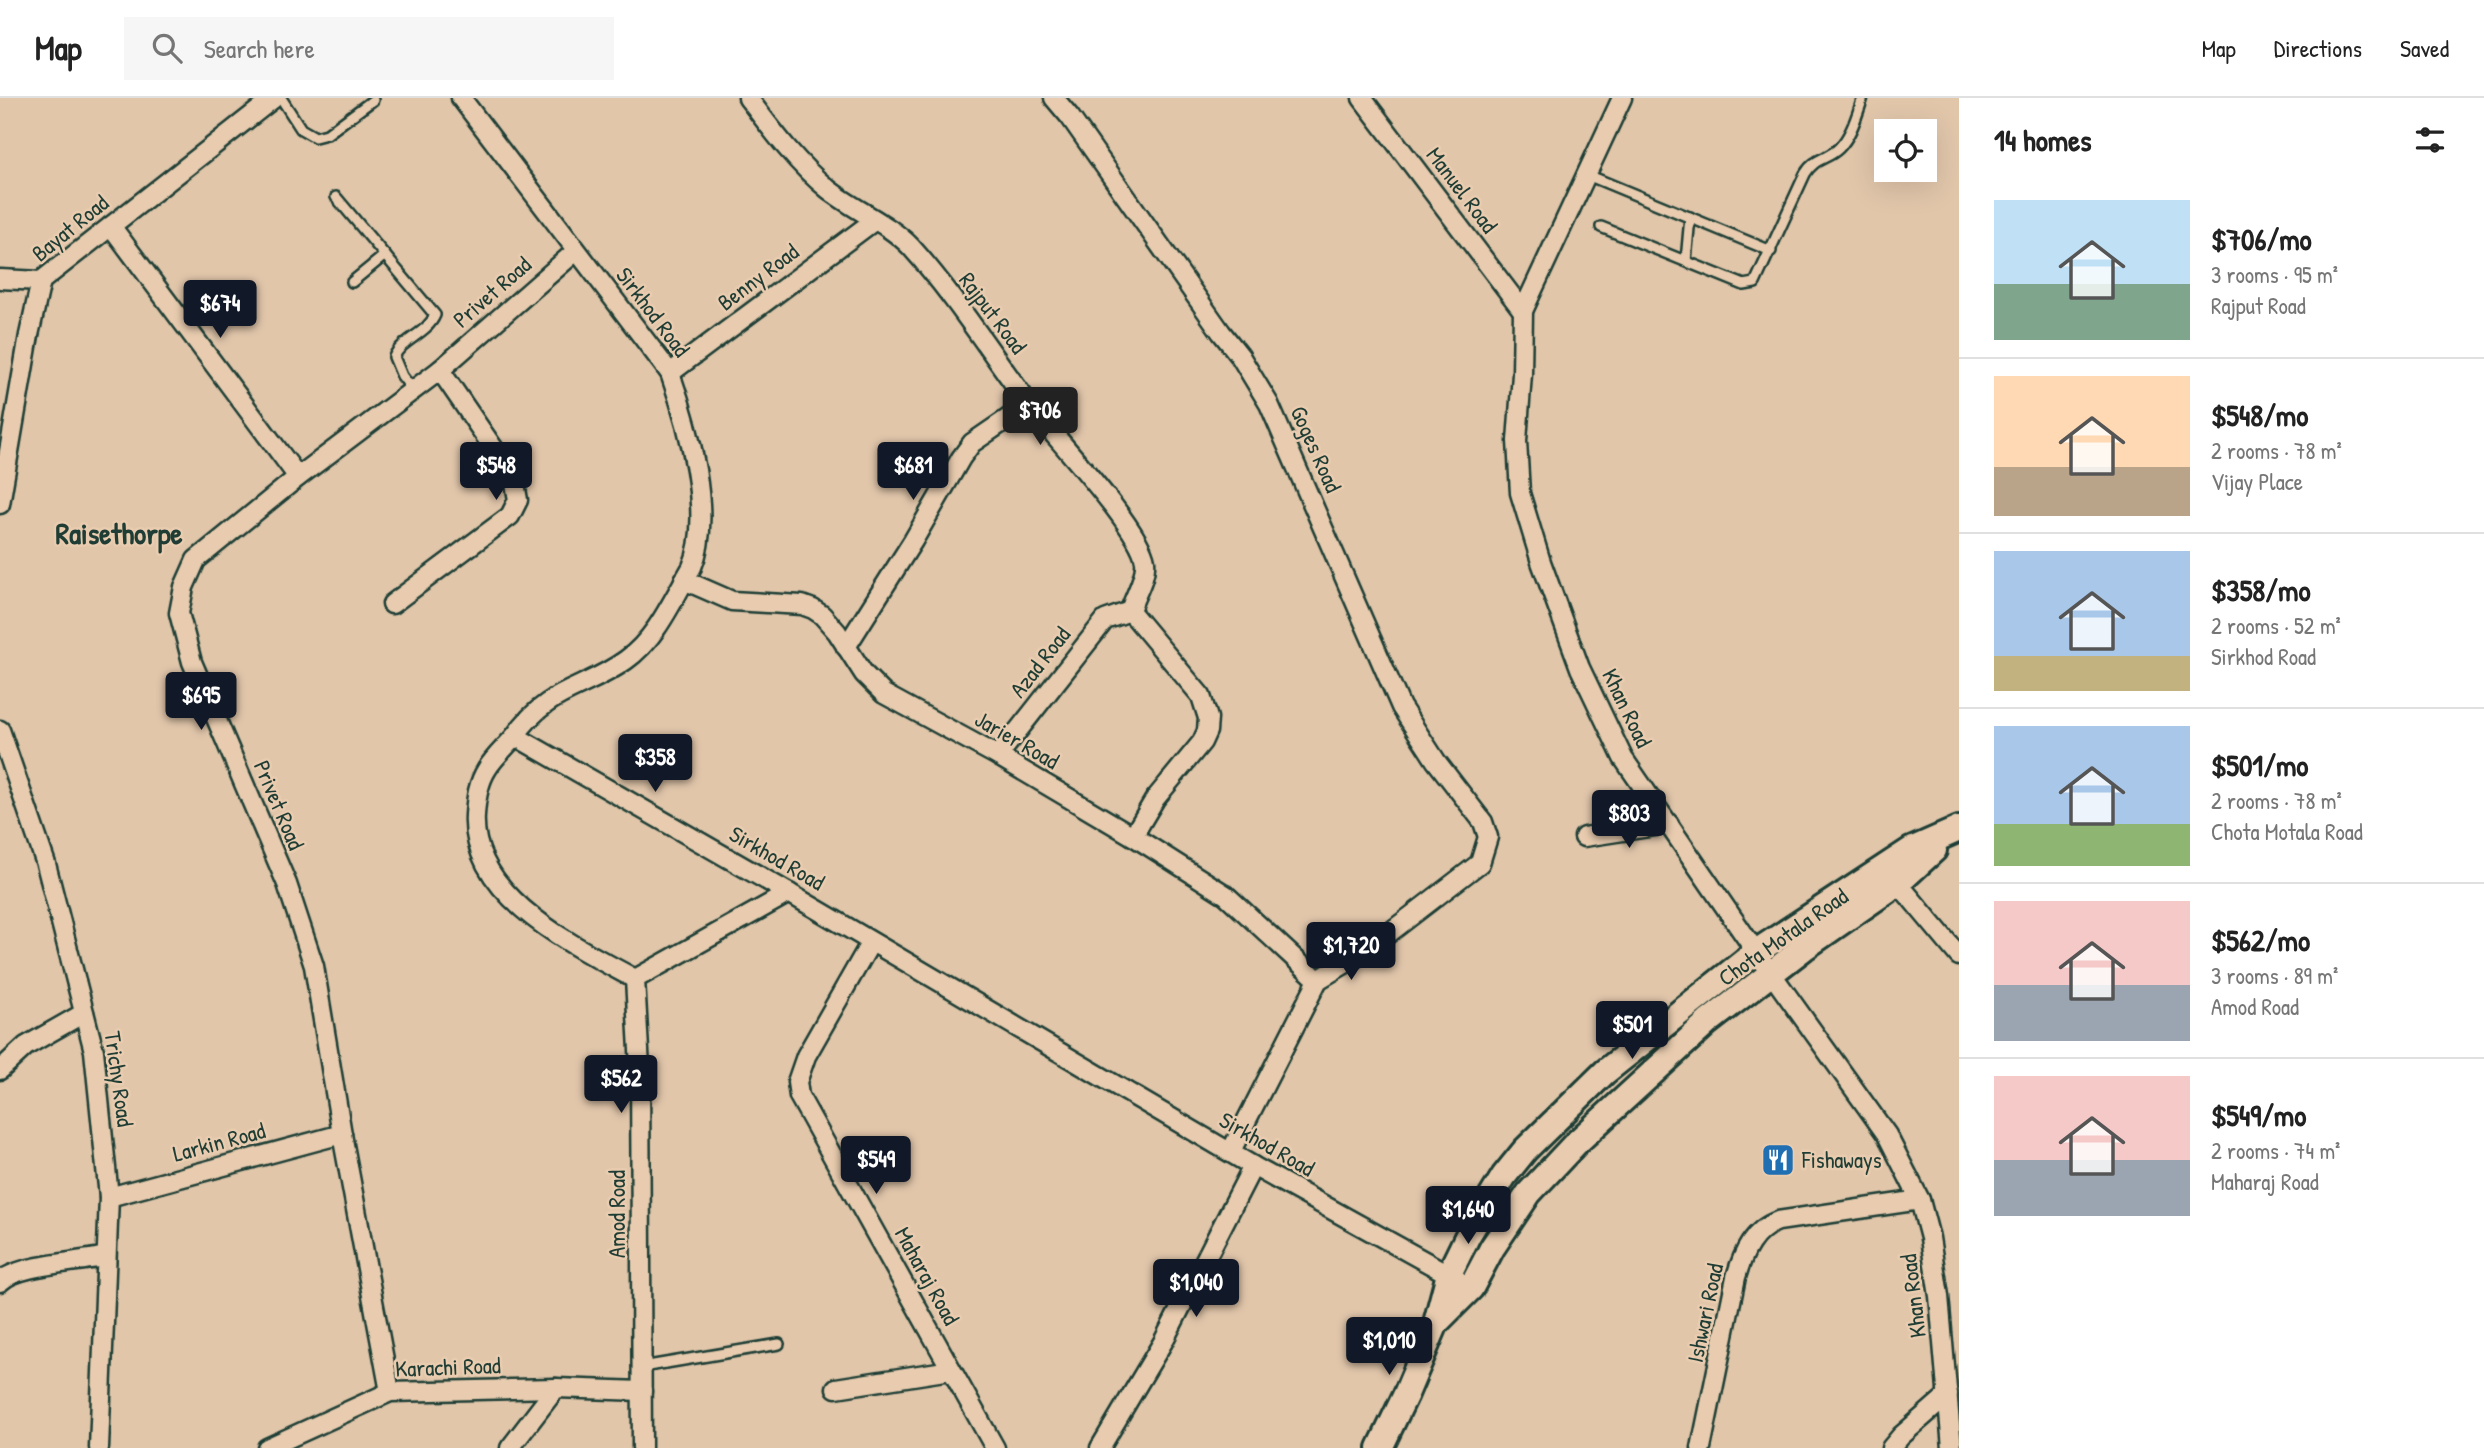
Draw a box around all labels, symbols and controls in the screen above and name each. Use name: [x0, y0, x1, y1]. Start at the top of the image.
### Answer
search box: [124, 17, 614, 80]
text: Map: [35, 26, 82, 70]
icon: search: [148, 29, 186, 67]
text: Search here: [204, 31, 315, 66]
text: Map: [2202, 32, 2236, 64]
text: Directions: [2274, 32, 2362, 64]
text: Saved: [2400, 32, 2449, 64]
map controls: [1874, 119, 1937, 182]
button: locate: [1874, 119, 1937, 182]
text: 14 homes: [1994, 120, 2092, 160]
icon: filters: [2411, 121, 2449, 159]
street label: Manuel Road: [1420, 140, 1505, 239]
street label: Bayat Road: [25, 187, 115, 268]
text: $706/mo: [2211, 219, 2312, 259]
icon: home: [2050, 228, 2134, 312]
street label: Benny Road: [711, 236, 805, 317]
street label: Privet Road: [446, 249, 537, 334]
text: 3 rooms · 95 m²: [2211, 259, 2338, 290]
street label: Sirkhod Road: [609, 260, 697, 363]
street label: Rajput Road: [952, 266, 1034, 360]
pin: $674: [179, 280, 261, 340]
text: $674: [200, 287, 240, 318]
text: Rajput Road: [2211, 290, 2306, 321]
pin: $706: [999, 388, 1081, 447]
text: $706: [1019, 394, 1061, 425]
text: $548/mo: [2211, 395, 2308, 435]
street label: Goges Road: [1284, 401, 1349, 497]
icon: home: [2050, 404, 2134, 488]
text: 2 rooms · 78 m²: [2211, 435, 2342, 466]
pin: $548: [455, 442, 537, 502]
pin: $681: [872, 442, 954, 502]
text: $548: [476, 449, 516, 480]
text: $681: [893, 449, 933, 480]
text: Vijay Place: [2211, 466, 2303, 497]
district label: Raisethorpe: [56, 513, 183, 554]
text: $358/mo: [2211, 570, 2311, 610]
icon: home: [2050, 579, 2134, 663]
text: 2 rooms · 52 m²: [2211, 610, 2341, 641]
street label: Azad Road: [1002, 620, 1077, 704]
text: Sirkhod Road: [2211, 641, 2316, 672]
street label: Khan Road: [1595, 663, 1660, 752]
pin: $695: [160, 672, 242, 732]
text: $695: [181, 679, 221, 710]
street label: Jarier Road: [969, 703, 1065, 776]
pin: $358: [614, 734, 696, 794]
text: $358: [634, 741, 676, 772]
text: $501/mo: [2211, 745, 2308, 785]
icon: home: [2050, 754, 2134, 838]
street label: Privet Road: [247, 755, 312, 854]
text: 2 rooms · 78 m²: [2211, 785, 2342, 816]
pin: $803: [1588, 790, 1670, 850]
text: $803: [1608, 797, 1650, 828]
text: Chota Motala Road: [2211, 816, 2363, 847]
street label: Sirkhod Road: [724, 818, 830, 897]
street label: Chota Motala Road: [1712, 880, 1854, 993]
text: $562/mo: [2211, 920, 2310, 960]
pin: $1,720: [1294, 922, 1408, 982]
text: $1,720: [1322, 929, 1380, 960]
icon: home: [2050, 929, 2134, 1013]
text: 3 rooms · 89 m²: [2211, 960, 2338, 991]
text: Amod Road: [2211, 991, 2299, 1022]
pin: $501: [1591, 1002, 1673, 1061]
text: $501: [1612, 1008, 1652, 1039]
street label: Trichy Road: [97, 1029, 142, 1129]
pin: $562: [580, 1056, 662, 1115]
text: $562: [600, 1062, 642, 1093]
text: $549/mo: [2211, 1095, 2306, 1135]
street label: Sirkhod Road: [1214, 1104, 1320, 1183]
icon: home: [2050, 1104, 2134, 1188]
street label: Larkin Road: [169, 1114, 269, 1169]
text: 2 rooms · 74 m²: [2211, 1135, 2340, 1166]
pin: $549: [835, 1136, 917, 1196]
restaurant icon: Fishaways: [1759, 1141, 1797, 1179]
text: $549: [857, 1143, 895, 1174]
place label: Fishaways: [1801, 1144, 1882, 1175]
text: Maharaj Road: [2211, 1166, 2319, 1197]
street label: Amod Road: [601, 1170, 632, 1258]
pin: $1,640: [1411, 1186, 1525, 1246]
text: $1,640: [1442, 1193, 1494, 1224]
street label: Maharaj Road: [888, 1221, 967, 1330]
street label: Khan Road: [1892, 1252, 1933, 1340]
pin: $1,040: [1139, 1260, 1253, 1319]
street label: Ishwari Road: [1679, 1260, 1730, 1365]
text: $1,040: [1169, 1266, 1223, 1297]
pin: $1,010: [1332, 1318, 1446, 1377]
text: $1,010: [1362, 1324, 1416, 1355]
street label: Karachi Road: [395, 1349, 501, 1384]

